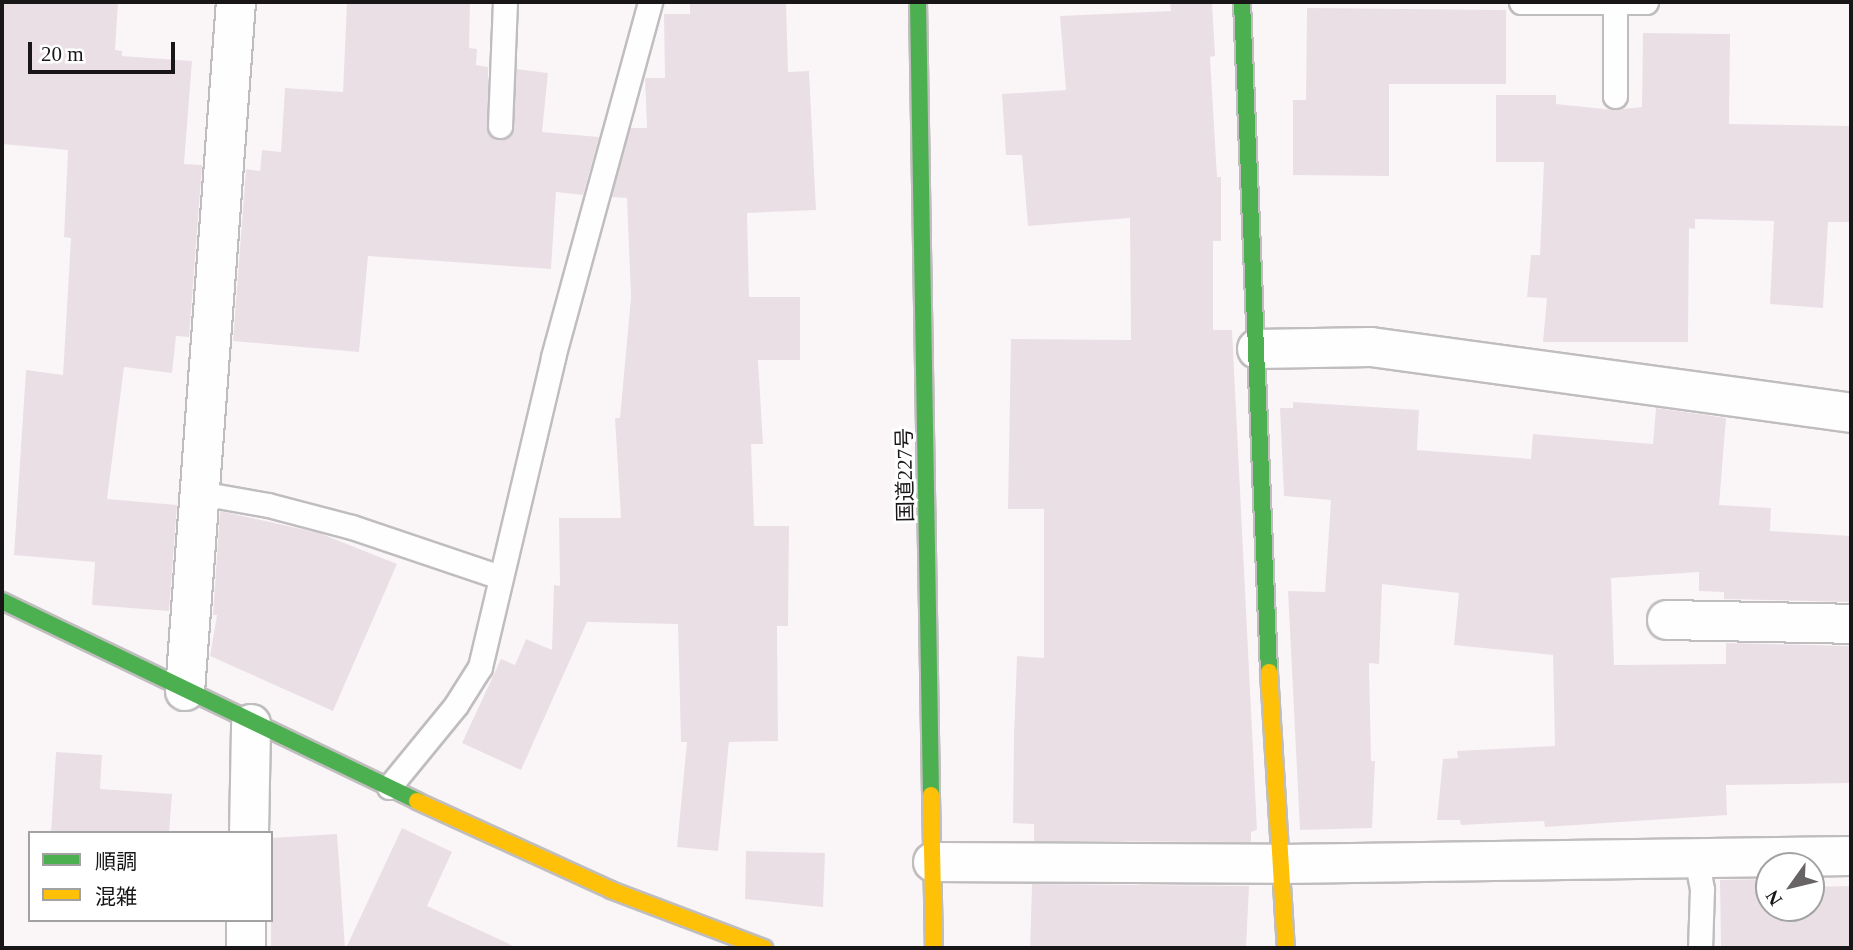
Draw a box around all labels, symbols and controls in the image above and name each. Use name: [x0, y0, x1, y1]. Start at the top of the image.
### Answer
scale bar: [32, 28, 178, 72]
text: 20 m: [41, 42, 84, 66]
street label: 国道227号: [892, 428, 918, 522]
legend: [28, 831, 273, 922]
text: 順調: [95, 850, 137, 874]
north arrow: [1755, 852, 1825, 922]
text: 混雑: [95, 885, 137, 909]
text: N: [1761, 886, 1786, 909]

